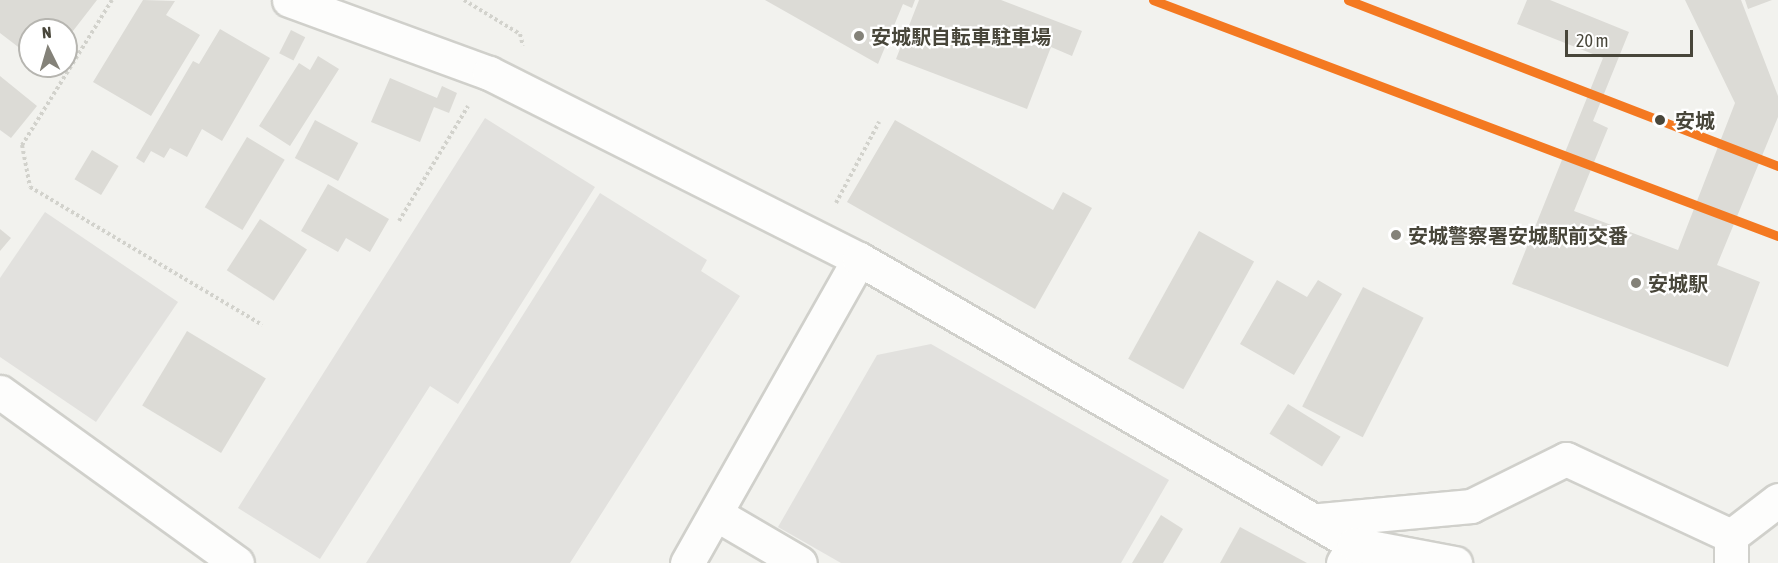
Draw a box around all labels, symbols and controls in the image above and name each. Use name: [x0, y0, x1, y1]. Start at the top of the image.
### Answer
north arrow: [18, 18, 78, 78]
scale bar: [1568, 18, 1696, 56]
text: N: [41, 23, 52, 41]
place label: 安城駅自転車駐車場: [871, 24, 1051, 48]
marker: 安城駅自転車駐車場: [852, 29, 866, 43]
text: 20 m: [1576, 30, 1608, 51]
place label: 安城: [1675, 108, 1715, 132]
marker: 安城: [1650, 110, 1670, 130]
place label: 安城警察署安城駅前交番: [1408, 223, 1628, 247]
marker: 安城警察署安城駅前交番: [1389, 228, 1403, 242]
place label: 安城駅: [1648, 271, 1708, 295]
marker: 安城駅: [1629, 276, 1643, 290]

